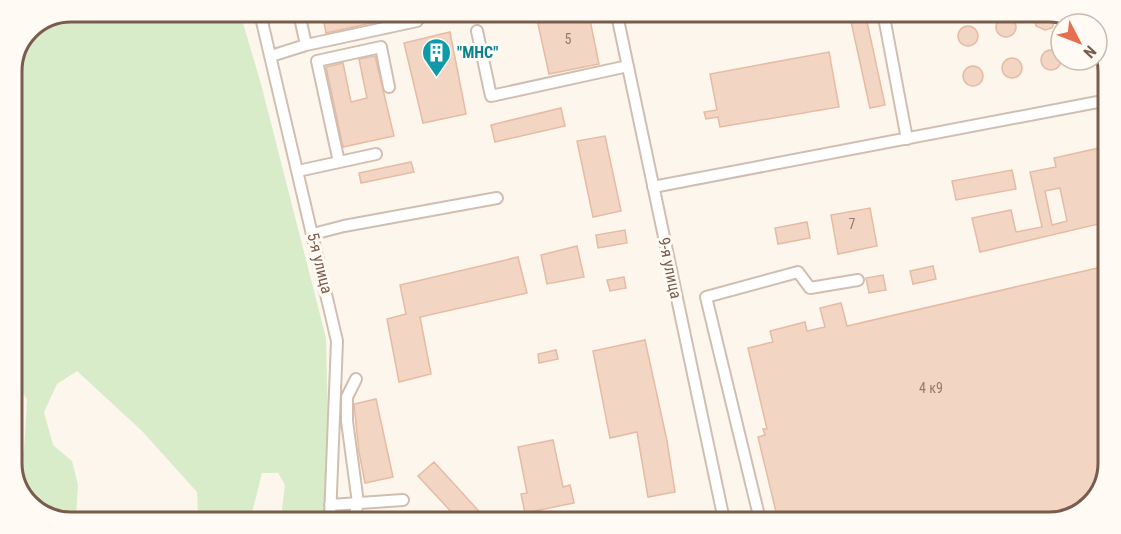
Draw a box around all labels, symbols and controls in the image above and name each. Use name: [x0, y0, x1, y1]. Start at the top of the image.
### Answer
north arrow: [1049, 12, 1109, 72]
house number: 5: [565, 31, 572, 47]
building icon: "МНС": [420, 36, 452, 78]
text: N: [1079, 42, 1100, 62]
place label: "МНС": [457, 43, 498, 62]
house number: 7: [849, 216, 856, 232]
street label: 5-я улица: [303, 231, 337, 295]
street label: 9-я улица: [654, 236, 686, 300]
house number: 4 к9: [919, 380, 943, 396]

